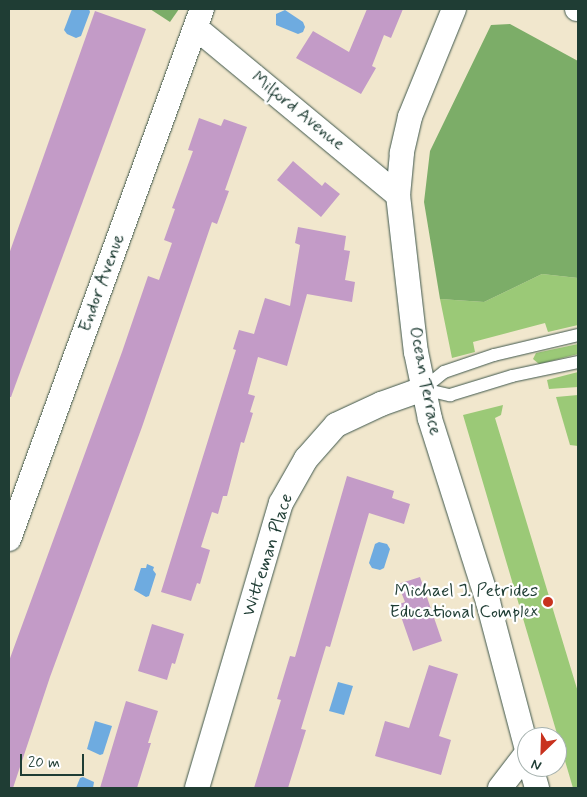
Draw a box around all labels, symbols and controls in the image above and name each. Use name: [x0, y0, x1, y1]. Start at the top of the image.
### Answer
street label: Milford Avenue: [246, 66, 350, 156]
street label: Endor Avenue: [74, 230, 130, 336]
street label: Ocean Terrace: [404, 325, 446, 437]
street label: Witteman Place: [238, 492, 298, 618]
place label: Michael J. Petrides Educational Complex: [385, 581, 538, 624]
marker: Michael J. Petrides Educational Complex: [542, 596, 554, 608]
north arrow: [517, 727, 567, 777]
scale bar: [22, 744, 86, 776]
text: 20 m: [28, 753, 60, 773]
text: N: [528, 755, 544, 775]

